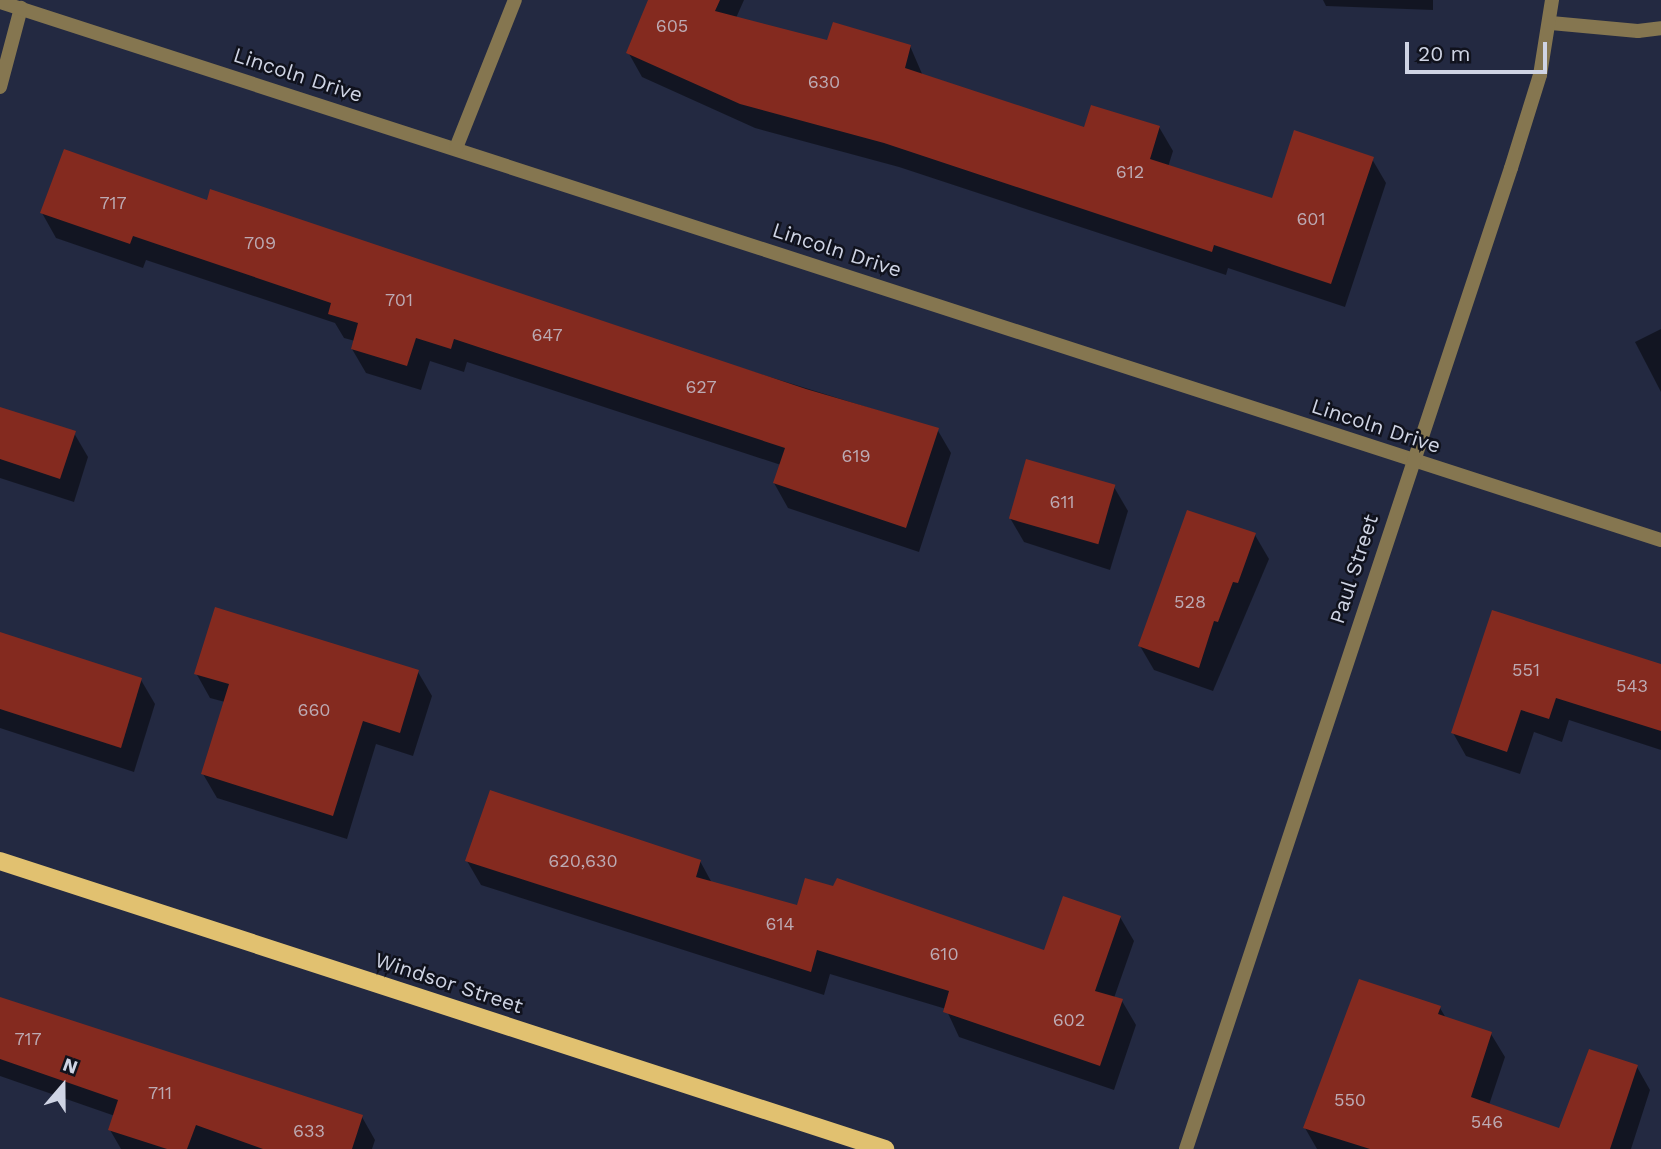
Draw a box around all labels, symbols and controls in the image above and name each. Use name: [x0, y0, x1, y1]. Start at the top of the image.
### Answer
house number: 605: [656, 15, 688, 37]
scale bar: [1409, 28, 1551, 72]
text: 20 m: [1418, 41, 1470, 66]
street label: Lincoln Drive: [230, 42, 366, 108]
house number: 630: [808, 71, 840, 93]
house number: 612: [1116, 161, 1144, 183]
house number: 717: [99, 192, 127, 214]
house number: 601: [1296, 208, 1326, 230]
street label: Lincoln Drive: [769, 217, 905, 283]
house number: 709: [244, 232, 276, 254]
house number: 701: [385, 289, 413, 311]
house number: 647: [531, 324, 563, 346]
house number: 627: [685, 376, 717, 398]
street label: Lincoln Drive: [1308, 393, 1444, 459]
house number: 619: [841, 445, 871, 467]
house number: 611: [1050, 491, 1074, 513]
street label: Paul Street: [1324, 511, 1384, 627]
house number: 528: [1174, 591, 1206, 613]
house number: 551: [1512, 659, 1540, 681]
house number: 543: [1616, 675, 1648, 697]
house number: 660: [297, 699, 331, 721]
house number: 620,630: [548, 850, 618, 872]
house number: 614: [766, 913, 794, 935]
house number: 610: [929, 943, 959, 965]
street label: Windsor Street: [372, 947, 526, 1019]
house number: 602: [1053, 1009, 1085, 1031]
house number: 717: [14, 1028, 42, 1050]
north arrow: [28, 1051, 98, 1121]
text: N: [60, 1053, 81, 1079]
house number: 711: [148, 1082, 172, 1104]
house number: 550: [1334, 1089, 1366, 1111]
house number: 546: [1471, 1111, 1503, 1133]
house number: 633: [293, 1120, 325, 1142]

